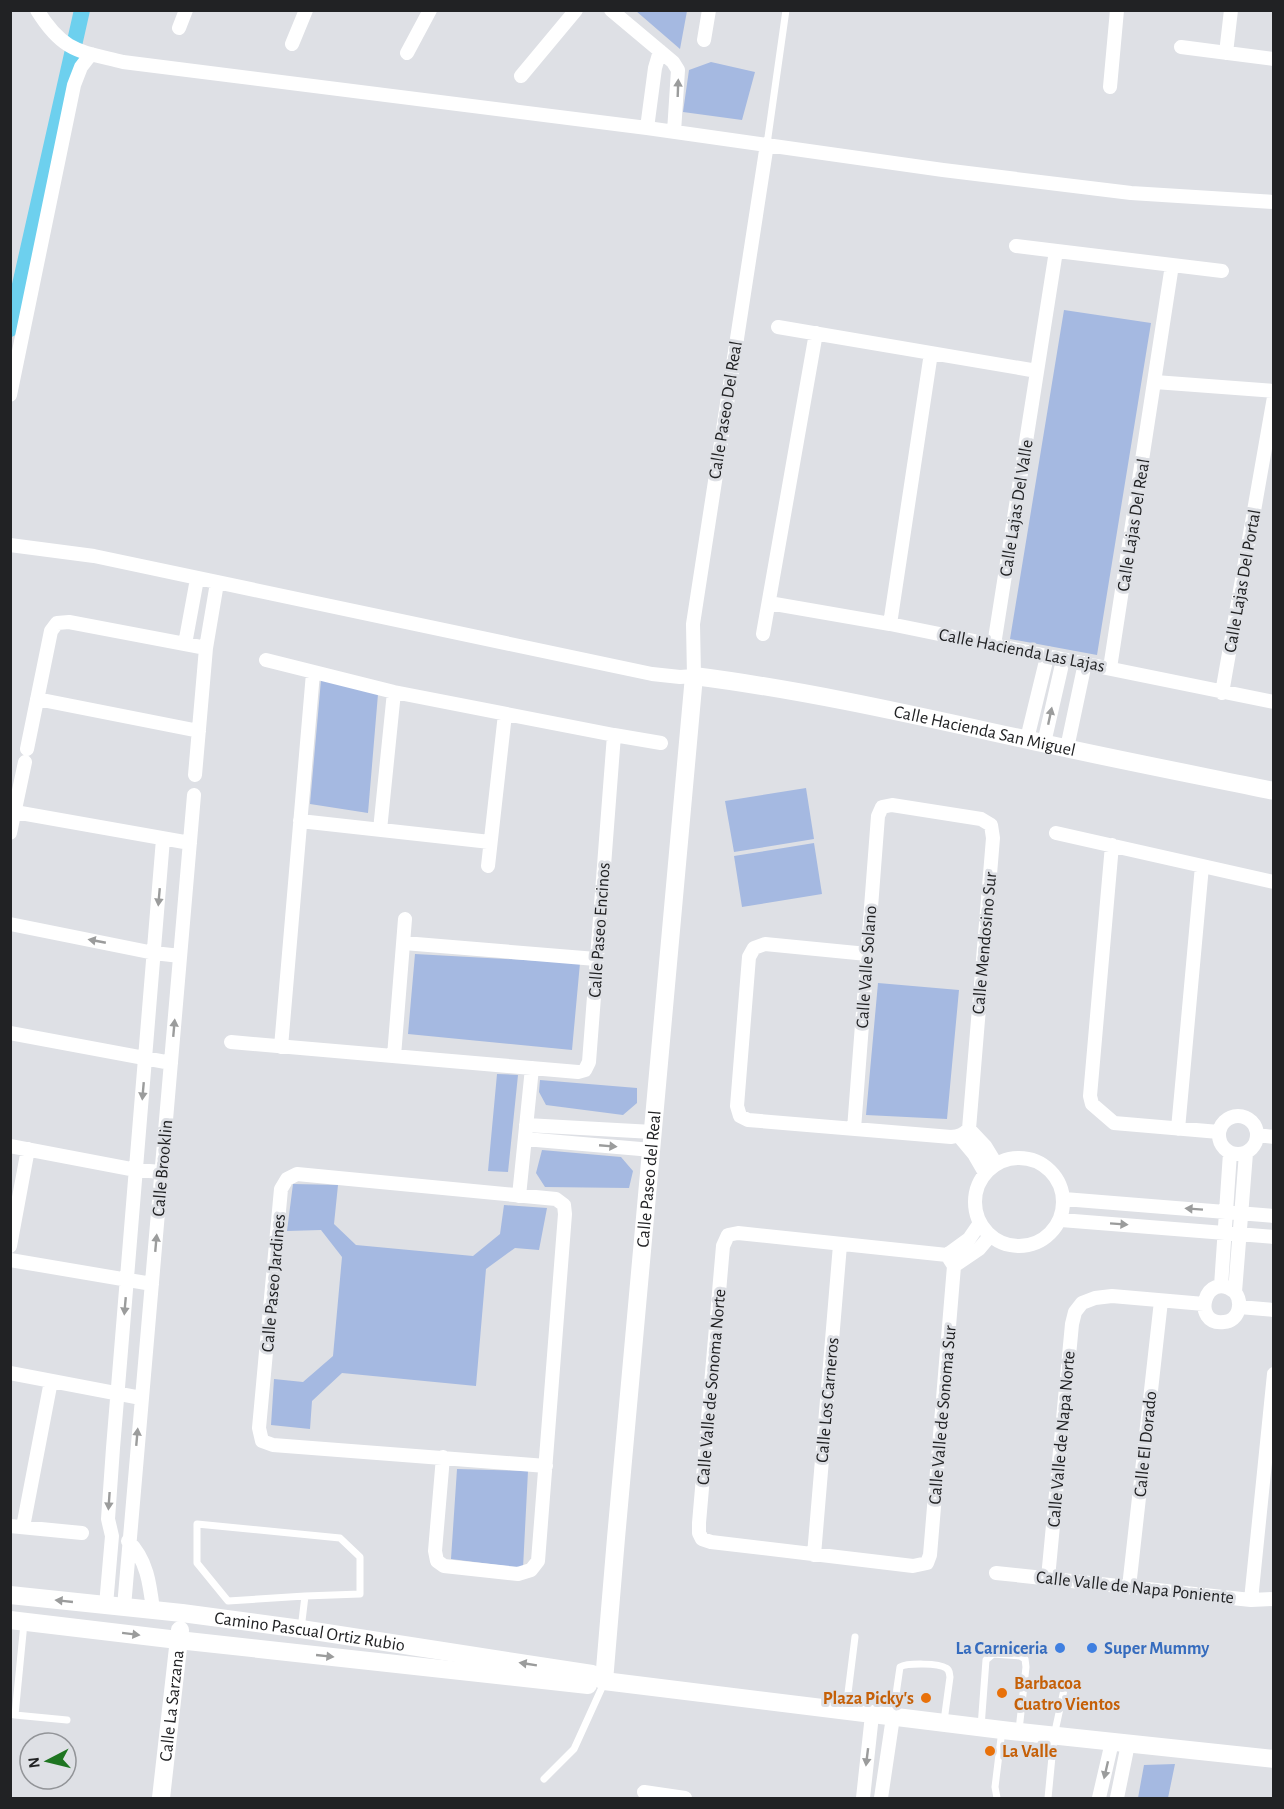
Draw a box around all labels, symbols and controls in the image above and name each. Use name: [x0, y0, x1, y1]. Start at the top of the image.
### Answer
one-way arrow: [673, 78, 682, 97]
street label: Calle Paseo Del Real: [706, 340, 746, 480]
street label: Calle Lajas Del Valle: [997, 438, 1037, 578]
street label: Calle Lajas Del Real: [1115, 458, 1153, 593]
street label: Calle Lajas Del Portal: [1222, 508, 1264, 654]
street label: Calle Hacienda Las Lajas: [937, 626, 1106, 676]
street label: Calle Hacienda San Miguel: [892, 703, 1077, 760]
one-way arrow: [1046, 707, 1056, 725]
street label: Calle Paseo Encinos: [586, 862, 614, 998]
street label: Calle Mendosino Sur: [970, 871, 1000, 1015]
one-way arrow: [154, 887, 163, 906]
street label: Calle Valle Solano: [854, 905, 880, 1029]
one-way arrow: [87, 936, 106, 945]
one-way arrow: [169, 1018, 179, 1037]
one-way arrow: [138, 1082, 148, 1101]
street label: Calle Paseo del Real: [634, 1110, 665, 1248]
street label: Calle Brooklin: [150, 1119, 176, 1217]
one-way arrow: [599, 1141, 618, 1151]
one-way arrow: [1185, 1204, 1204, 1214]
street label: Calle Paseo Jardines: [259, 1213, 289, 1353]
one-way arrow: [1110, 1220, 1129, 1229]
one-way arrow: [151, 1233, 161, 1252]
street label: Calle Valle de Sonoma Norte: [694, 1288, 730, 1486]
one-way arrow: [121, 1297, 130, 1316]
street label: Calle Valle de Sonoma Sur: [926, 1325, 960, 1505]
street label: Calle Los Carneros: [814, 1337, 842, 1463]
street label: Calle Valle de Napa Norte: [1045, 1350, 1079, 1528]
street label: Calle El Dorado: [1131, 1390, 1161, 1498]
one-way arrow: [132, 1427, 142, 1446]
one-way arrow: [104, 1491, 114, 1510]
street label: Calle Valle de Napa Poniente: [1035, 1569, 1235, 1607]
one-way arrow: [54, 1596, 73, 1606]
street label: Camino Pascual Ortiz Rubio: [213, 1609, 406, 1655]
one-way arrow: [122, 1630, 141, 1639]
place label: La Carniceria: [955, 1640, 1048, 1658]
place label: Super Mummy: [1104, 1640, 1210, 1658]
marker: La Carniceria: [1053, 1641, 1067, 1655]
marker: Super Mummy: [1085, 1641, 1099, 1655]
street label: Calle La Sarzana: [157, 1649, 188, 1762]
one-way arrow: [315, 1651, 334, 1661]
one-way arrow: [518, 1659, 537, 1668]
place label: Barbacoa Cuatro Vientos: [1014, 1675, 1120, 1714]
marker: Barbacoa Cuatro Vientos: [995, 1686, 1009, 1700]
place label: Plaza Picky's: [823, 1690, 914, 1708]
marker: Plaza Picky's: [919, 1691, 933, 1705]
north arrow: [18, 1731, 78, 1791]
place label: La Valle: [1002, 1743, 1057, 1761]
marker: La Valle: [983, 1744, 997, 1758]
one-way arrow: [863, 1747, 872, 1766]
text: N: [25, 1756, 43, 1769]
one-way arrow: [1100, 1761, 1110, 1780]

